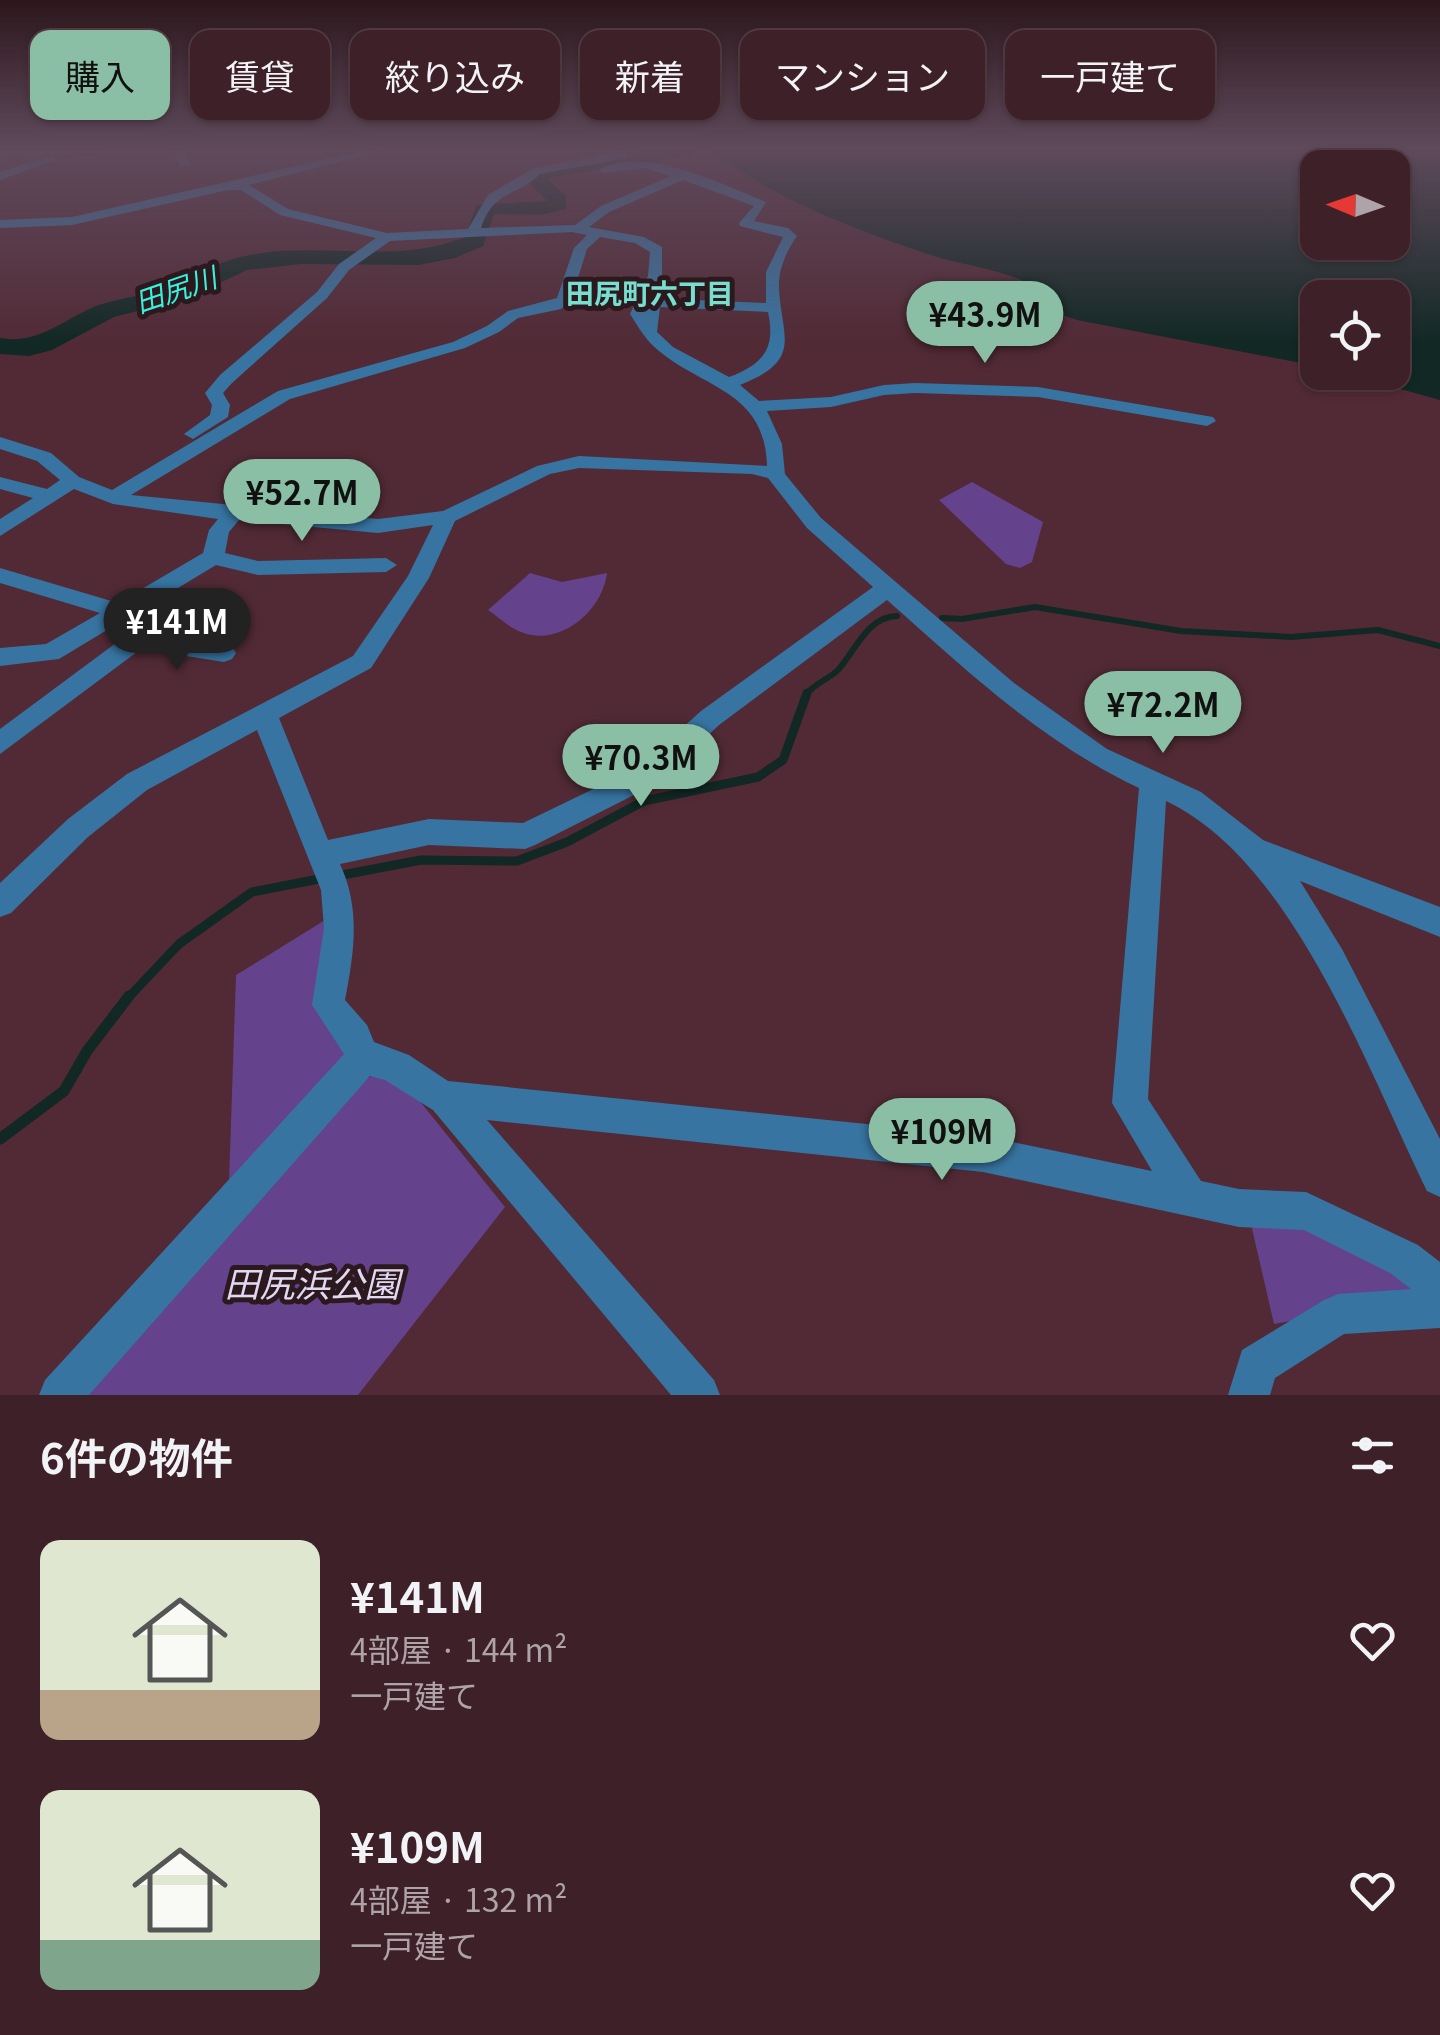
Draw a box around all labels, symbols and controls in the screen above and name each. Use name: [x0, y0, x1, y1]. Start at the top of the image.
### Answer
chip: 購入: [30, 30, 170, 120]
chip: 賃貸: [190, 30, 330, 120]
chip: 絞り込み: [350, 30, 560, 120]
chip: 新着: [580, 30, 720, 120]
chip: マンション: [740, 30, 985, 120]
chip: 一戸建て: [1005, 30, 1215, 120]
north arrow: [1300, 150, 1410, 260]
map controls: [1300, 150, 1410, 390]
water label: 田尻川: [129, 255, 224, 321]
district label: 田尻町六丁目: [566, 272, 734, 312]
button: locate: [1300, 280, 1410, 390]
pin: ¥43.9M: [904, 281, 1066, 366]
text: ¥43.9M: [928, 290, 1042, 336]
pin: ¥52.7M: [221, 459, 383, 544]
text: ¥52.7M: [245, 468, 359, 514]
pin: ¥141M: [107, 588, 247, 673]
text: ¥141M: [126, 597, 228, 643]
pin: ¥72.2M: [1082, 671, 1244, 756]
text: ¥72.2M: [1106, 680, 1220, 726]
pin: ¥70.3M: [560, 724, 722, 809]
text: ¥70.3M: [584, 733, 698, 779]
pin: ¥109M: [872, 1098, 1012, 1183]
text: ¥109M: [891, 1107, 993, 1153]
park label: 田尻浜公園: [224, 1256, 404, 1307]
text: 6件の物件: [40, 1425, 233, 1486]
icon: filters: [1345, 1428, 1400, 1483]
text: ¥141M: [350, 1564, 485, 1625]
icon: home: [120, 1580, 240, 1700]
icon: heart: [1345, 1613, 1400, 1668]
text: 4部屋 · 144 m²: [350, 1625, 567, 1671]
text: 一戸建て: [350, 1671, 478, 1717]
text: ¥109M: [350, 1814, 485, 1875]
icon: home: [120, 1830, 240, 1950]
icon: heart: [1345, 1863, 1400, 1918]
text: 4部屋 · 132 m²: [350, 1875, 567, 1921]
text: 一戸建て: [350, 1921, 478, 1967]

